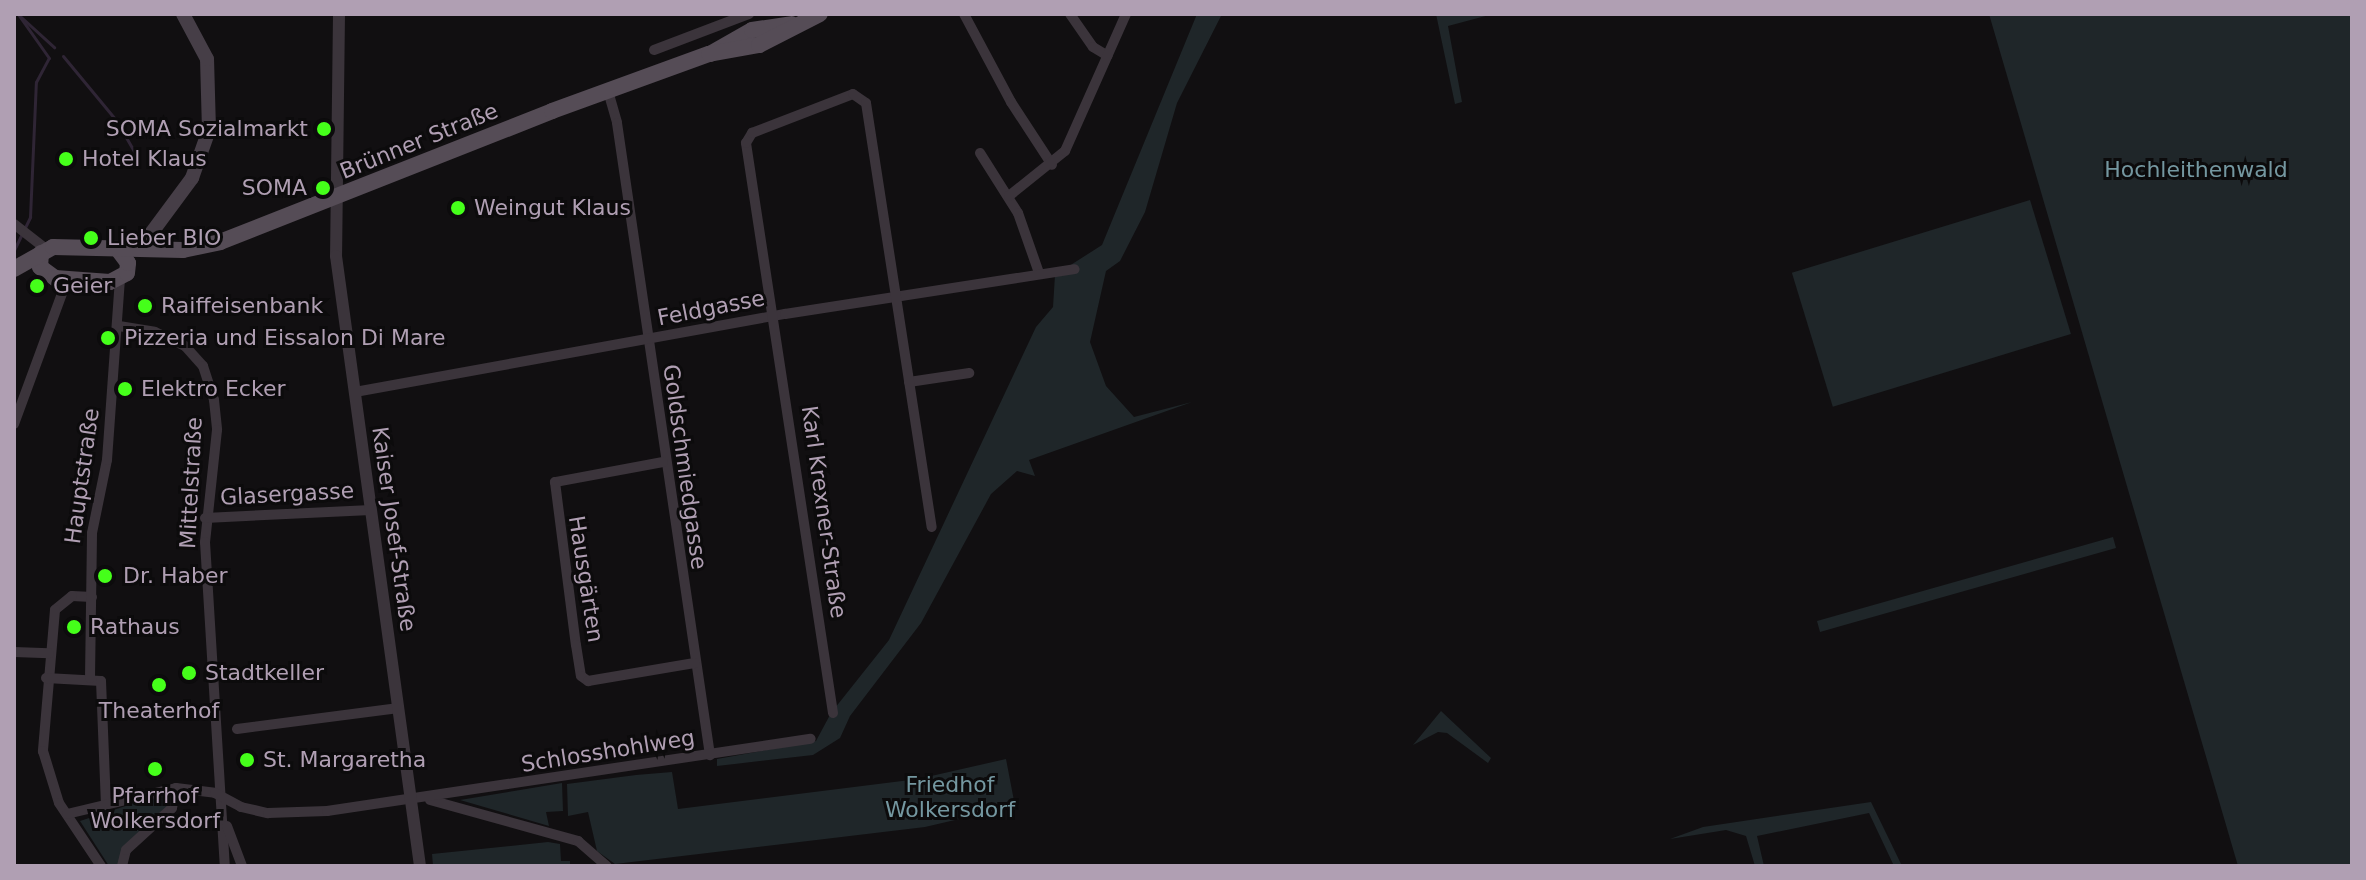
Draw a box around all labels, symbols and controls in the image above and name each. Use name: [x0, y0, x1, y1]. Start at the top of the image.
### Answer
street label: Brünner Straße: [336, 97, 502, 185]
place label: SOMA Sozialmarkt: [106, 116, 308, 142]
marker: SOMA Sozialmarkt: [315, 120, 333, 138]
place label: Hotel Klaus: [82, 146, 207, 172]
marker: Hotel Klaus: [57, 150, 75, 168]
park label: Hochleithenwald: [2104, 157, 2288, 183]
place label: SOMA: [242, 175, 307, 201]
marker: SOMA: [314, 179, 332, 197]
place label: Weingut Klaus: [474, 195, 631, 221]
marker: Weingut Klaus: [449, 199, 467, 217]
place label: Lieber BIO: [107, 225, 221, 251]
marker: Lieber BIO: [82, 229, 100, 247]
place label: Geier: [53, 273, 112, 299]
marker: Geier: [28, 277, 46, 295]
street label: Feldgasse: [655, 285, 767, 331]
place label: Raiffeisenbank: [161, 293, 323, 319]
marker: Raiffeisenbank: [136, 297, 154, 315]
place label: Pizzeria und Eissalon Di Mare: [124, 325, 446, 351]
marker: Pizzeria und Eissalon Di Mare: [99, 329, 117, 347]
street label: Goldschmiedgasse: [658, 363, 712, 571]
place label: Elektro Ecker: [141, 376, 285, 402]
marker: Elektro Ecker: [116, 380, 134, 398]
street label: Karl Krexner-Straße: [796, 404, 852, 620]
street label: Hauptstraße: [59, 407, 105, 545]
street label: Mittelstraße: [174, 416, 208, 550]
street label: Kaiser Josef-Straße: [367, 425, 421, 633]
street label: Glasergasse: [219, 477, 355, 511]
street label: Hausgärten: [563, 514, 609, 644]
place label: Dr. Haber: [123, 563, 228, 589]
marker: Dr. Haber: [94, 565, 116, 587]
place label: Rathaus: [90, 614, 180, 640]
marker: Rathaus: [65, 618, 83, 636]
place label: Stadtkeller: [205, 660, 324, 686]
marker: Stadtkeller: [180, 664, 198, 682]
marker: Theaterhof: [150, 676, 168, 694]
place label: Theaterhof: [99, 698, 219, 724]
street label: Schlosshohlweg: [519, 724, 697, 778]
place label: St. Margaretha: [263, 747, 426, 773]
marker: St. Margaretha: [238, 751, 256, 769]
marker: Pfarrhof Wolkersdorf: [146, 760, 164, 778]
park label: Friedhof Wolkersdorf: [885, 771, 1015, 822]
place label: Pfarrhof Wolkersdorf: [90, 782, 220, 834]

